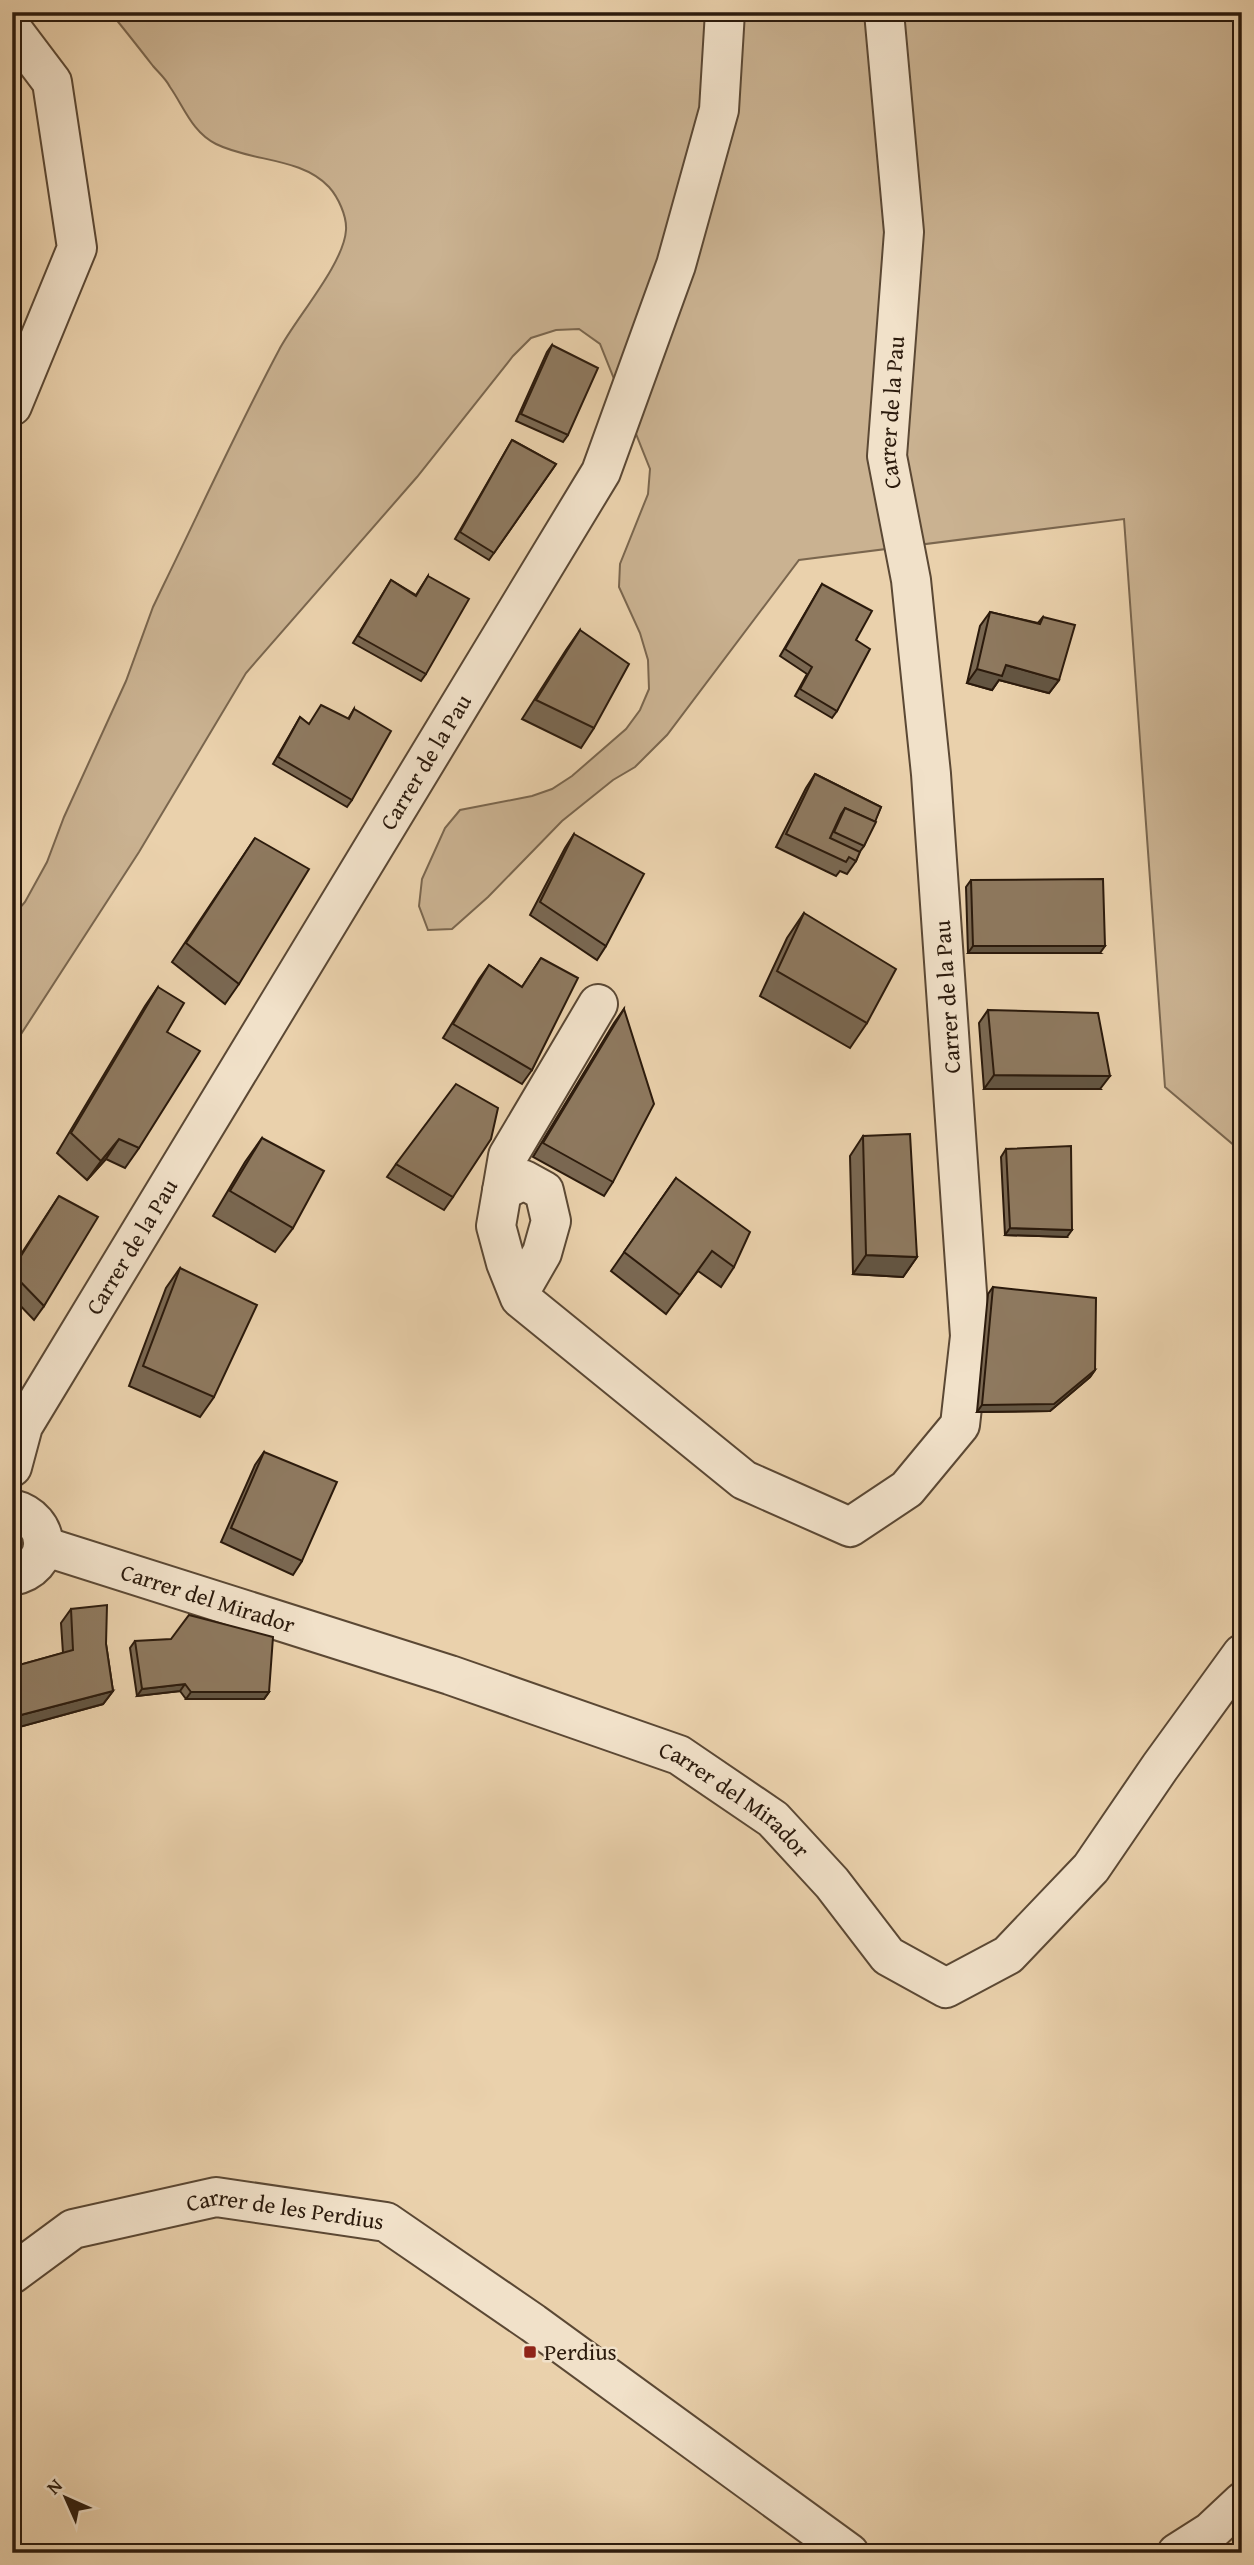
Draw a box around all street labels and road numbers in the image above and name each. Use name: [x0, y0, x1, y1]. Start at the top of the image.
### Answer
street label: Carrer de la Pau: [870, 334, 912, 492]
street label: Carrer de la Pau: [371, 687, 479, 836]
street label: Carrer de la Pau: [925, 919, 968, 1075]
street label: Carrer de la Pau: [77, 1172, 185, 1321]
street label: Carrer del Mirador: [117, 1555, 300, 1641]
street label: Carrer del Mirador: [655, 1732, 818, 1865]
street label: Carrer de les Perdius: [183, 2180, 386, 2237]

